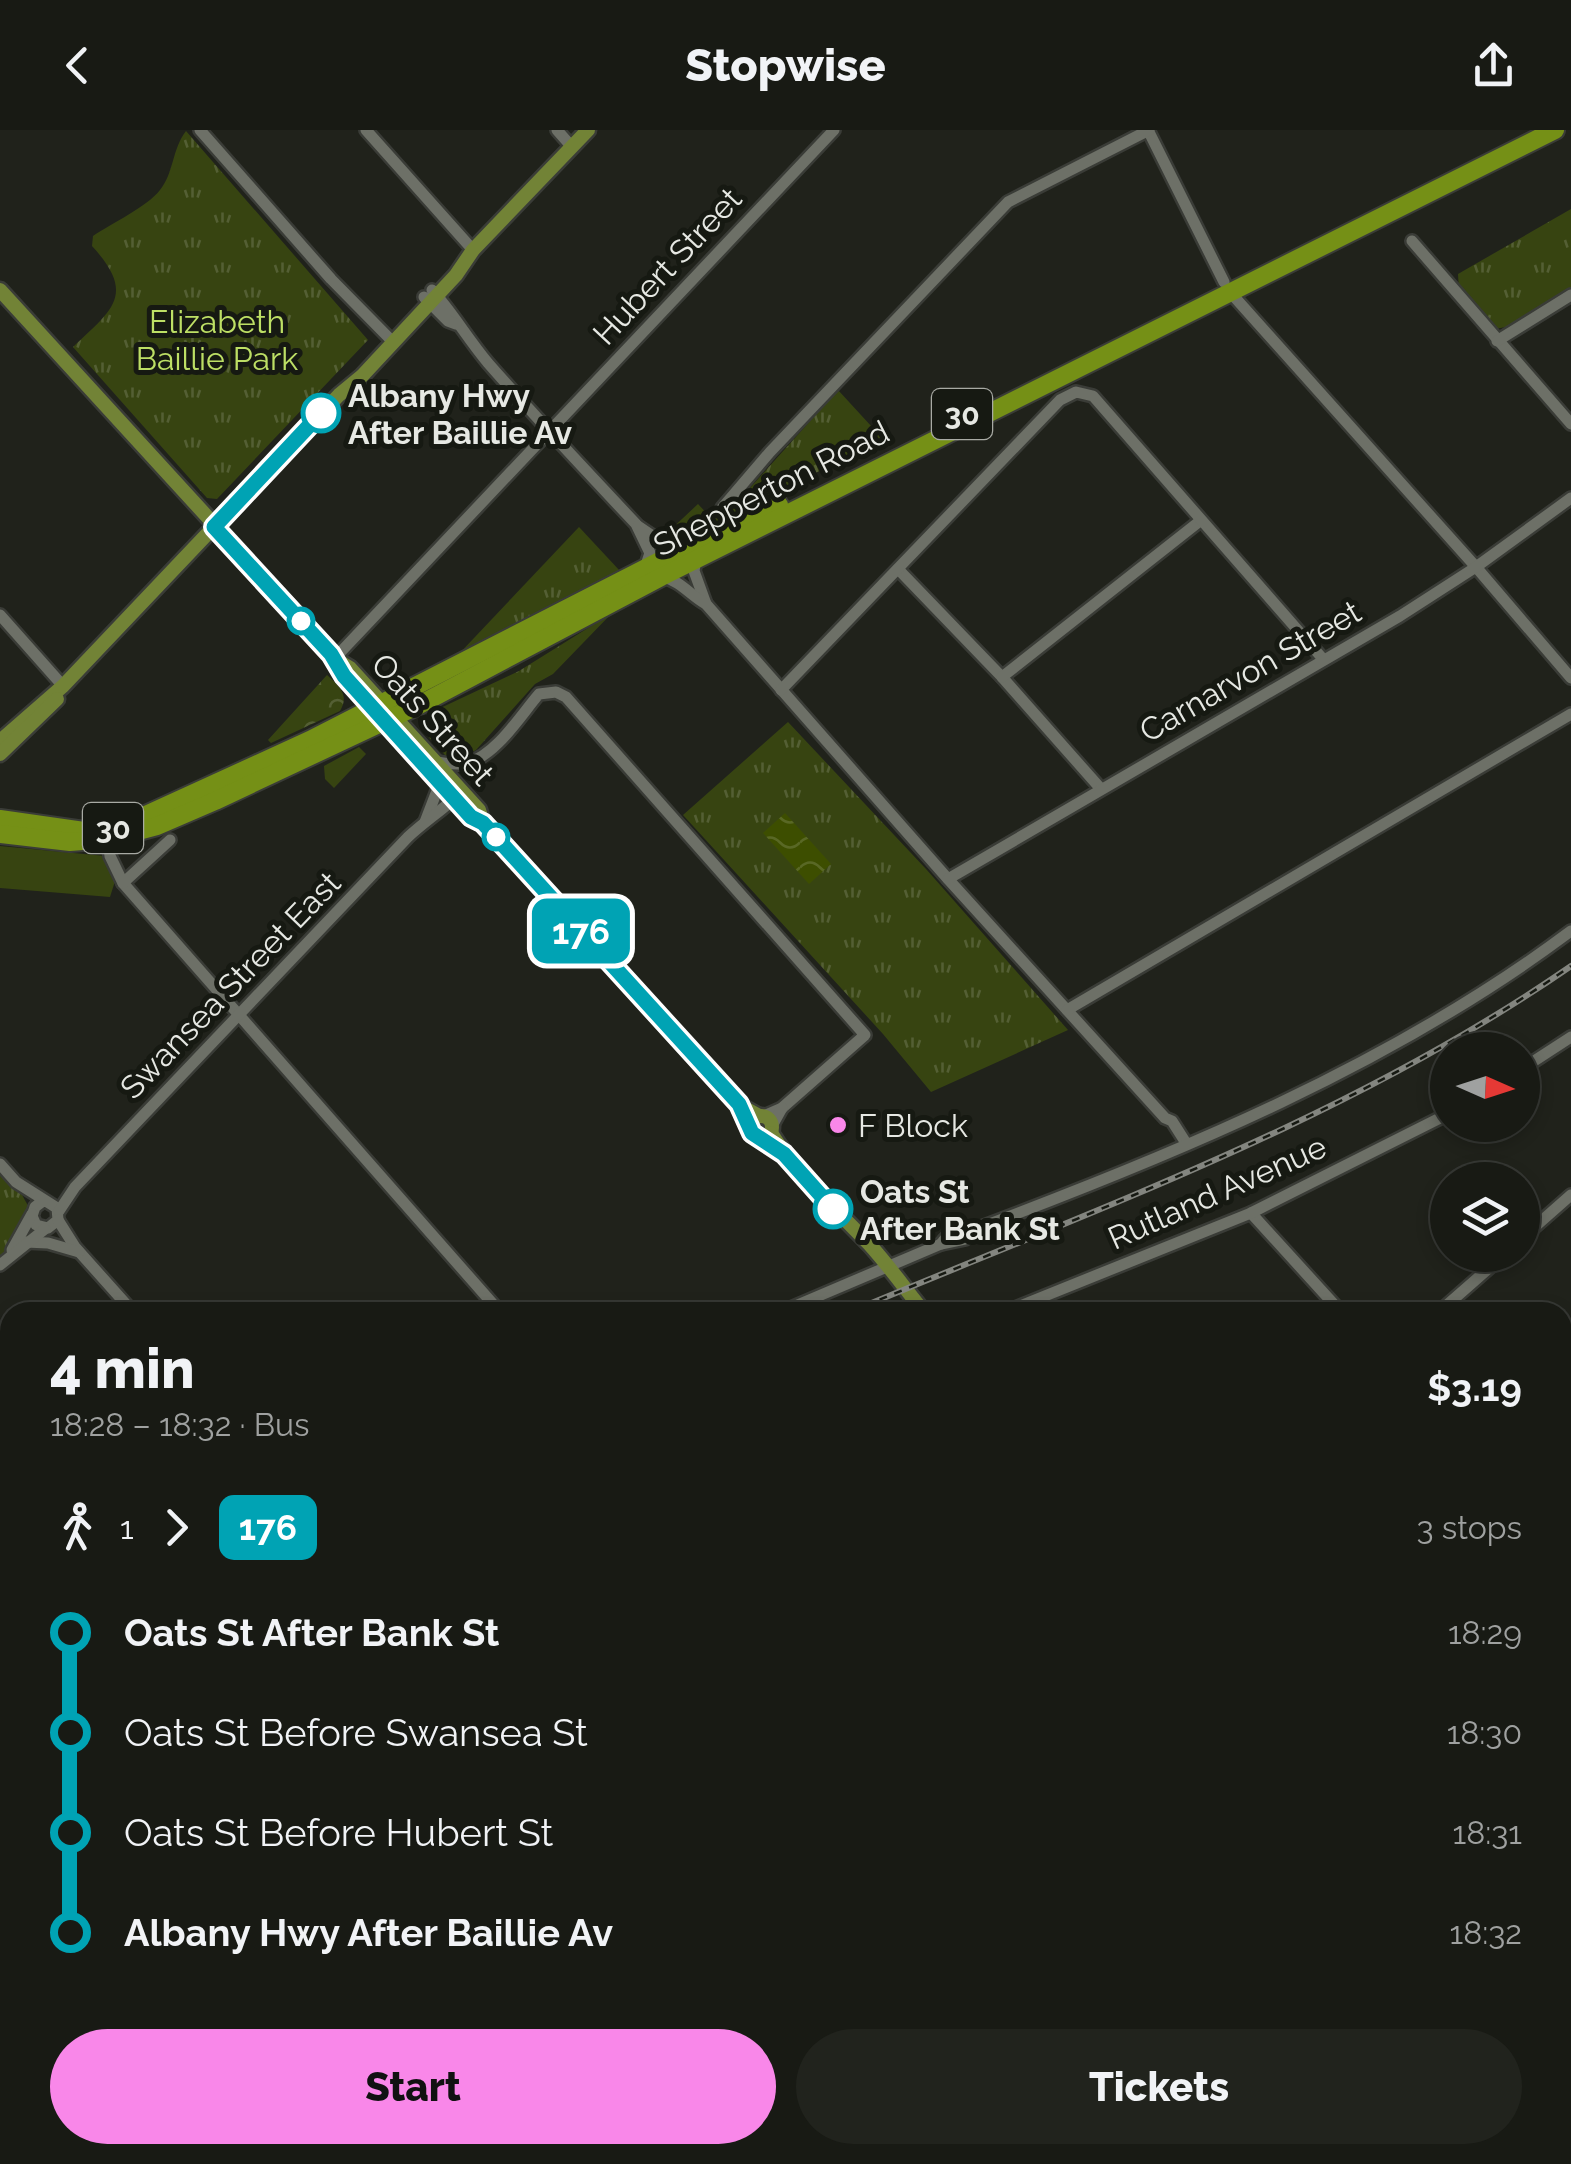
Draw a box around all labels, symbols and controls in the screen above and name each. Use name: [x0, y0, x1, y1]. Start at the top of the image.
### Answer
icon: back: [50, 38, 105, 93]
icon: share: [1466, 38, 1521, 93]
text: Stopwise: [685, 39, 886, 92]
street label: Hubert Street: [585, 180, 749, 352]
park label: Elizabeth Baillie Park: [136, 303, 298, 377]
place label: Albany Hwy After Baillie Av: [348, 377, 572, 451]
road number: 30: [932, 389, 992, 439]
marker: Albany Hwy After Baillie Av: [302, 394, 340, 432]
street label: Shepperton Road: [647, 413, 895, 563]
street label: Carnarvon Street: [1133, 593, 1367, 749]
unlabelled marker: [288, 608, 314, 634]
street label: Oats Street: [364, 646, 502, 793]
road number: 30: [83, 803, 143, 853]
unlabelled marker: [483, 824, 509, 850]
street label: Swansea Street East: [112, 864, 348, 1106]
line badge: 176: [524, 898, 638, 964]
text: 176: [552, 911, 610, 952]
north arrow: [1430, 1032, 1540, 1142]
map controls: [1430, 1032, 1540, 1272]
place label: F Block: [858, 1107, 968, 1144]
marker: F Block: [827, 1114, 849, 1136]
street label: Rutland Avenue: [1102, 1127, 1332, 1257]
button: layers: [1430, 1162, 1540, 1272]
place label: Oats St After Bank St: [860, 1173, 1060, 1247]
marker: Oats St After Bank St: [814, 1190, 852, 1228]
text: 4 min: [50, 1336, 195, 1401]
text: $3.19: [1427, 1365, 1522, 1410]
text: 18:28 – 18:32 · Bus: [50, 1406, 310, 1443]
icon: walk: [50, 1500, 105, 1555]
icon: forward: [149, 1500, 204, 1555]
text: 176: [239, 1507, 297, 1548]
text: 1: [120, 1509, 134, 1546]
text: 3 stops: [1417, 1509, 1522, 1546]
text: Oats St After Bank St: [124, 1610, 499, 1655]
text: 18:29: [1448, 1614, 1522, 1651]
text: Oats St Before Swansea St: [124, 1710, 588, 1755]
text: 18:30: [1447, 1714, 1522, 1751]
text: Oats St Before Hubert St: [124, 1810, 553, 1855]
text: 18:31: [1453, 1814, 1522, 1851]
text: Albany Hwy After Baillie Av: [124, 1910, 613, 1955]
text: 18:32: [1450, 1914, 1522, 1951]
button: Start: [50, 2029, 776, 2144]
button: Tickets: [796, 2029, 1522, 2144]

